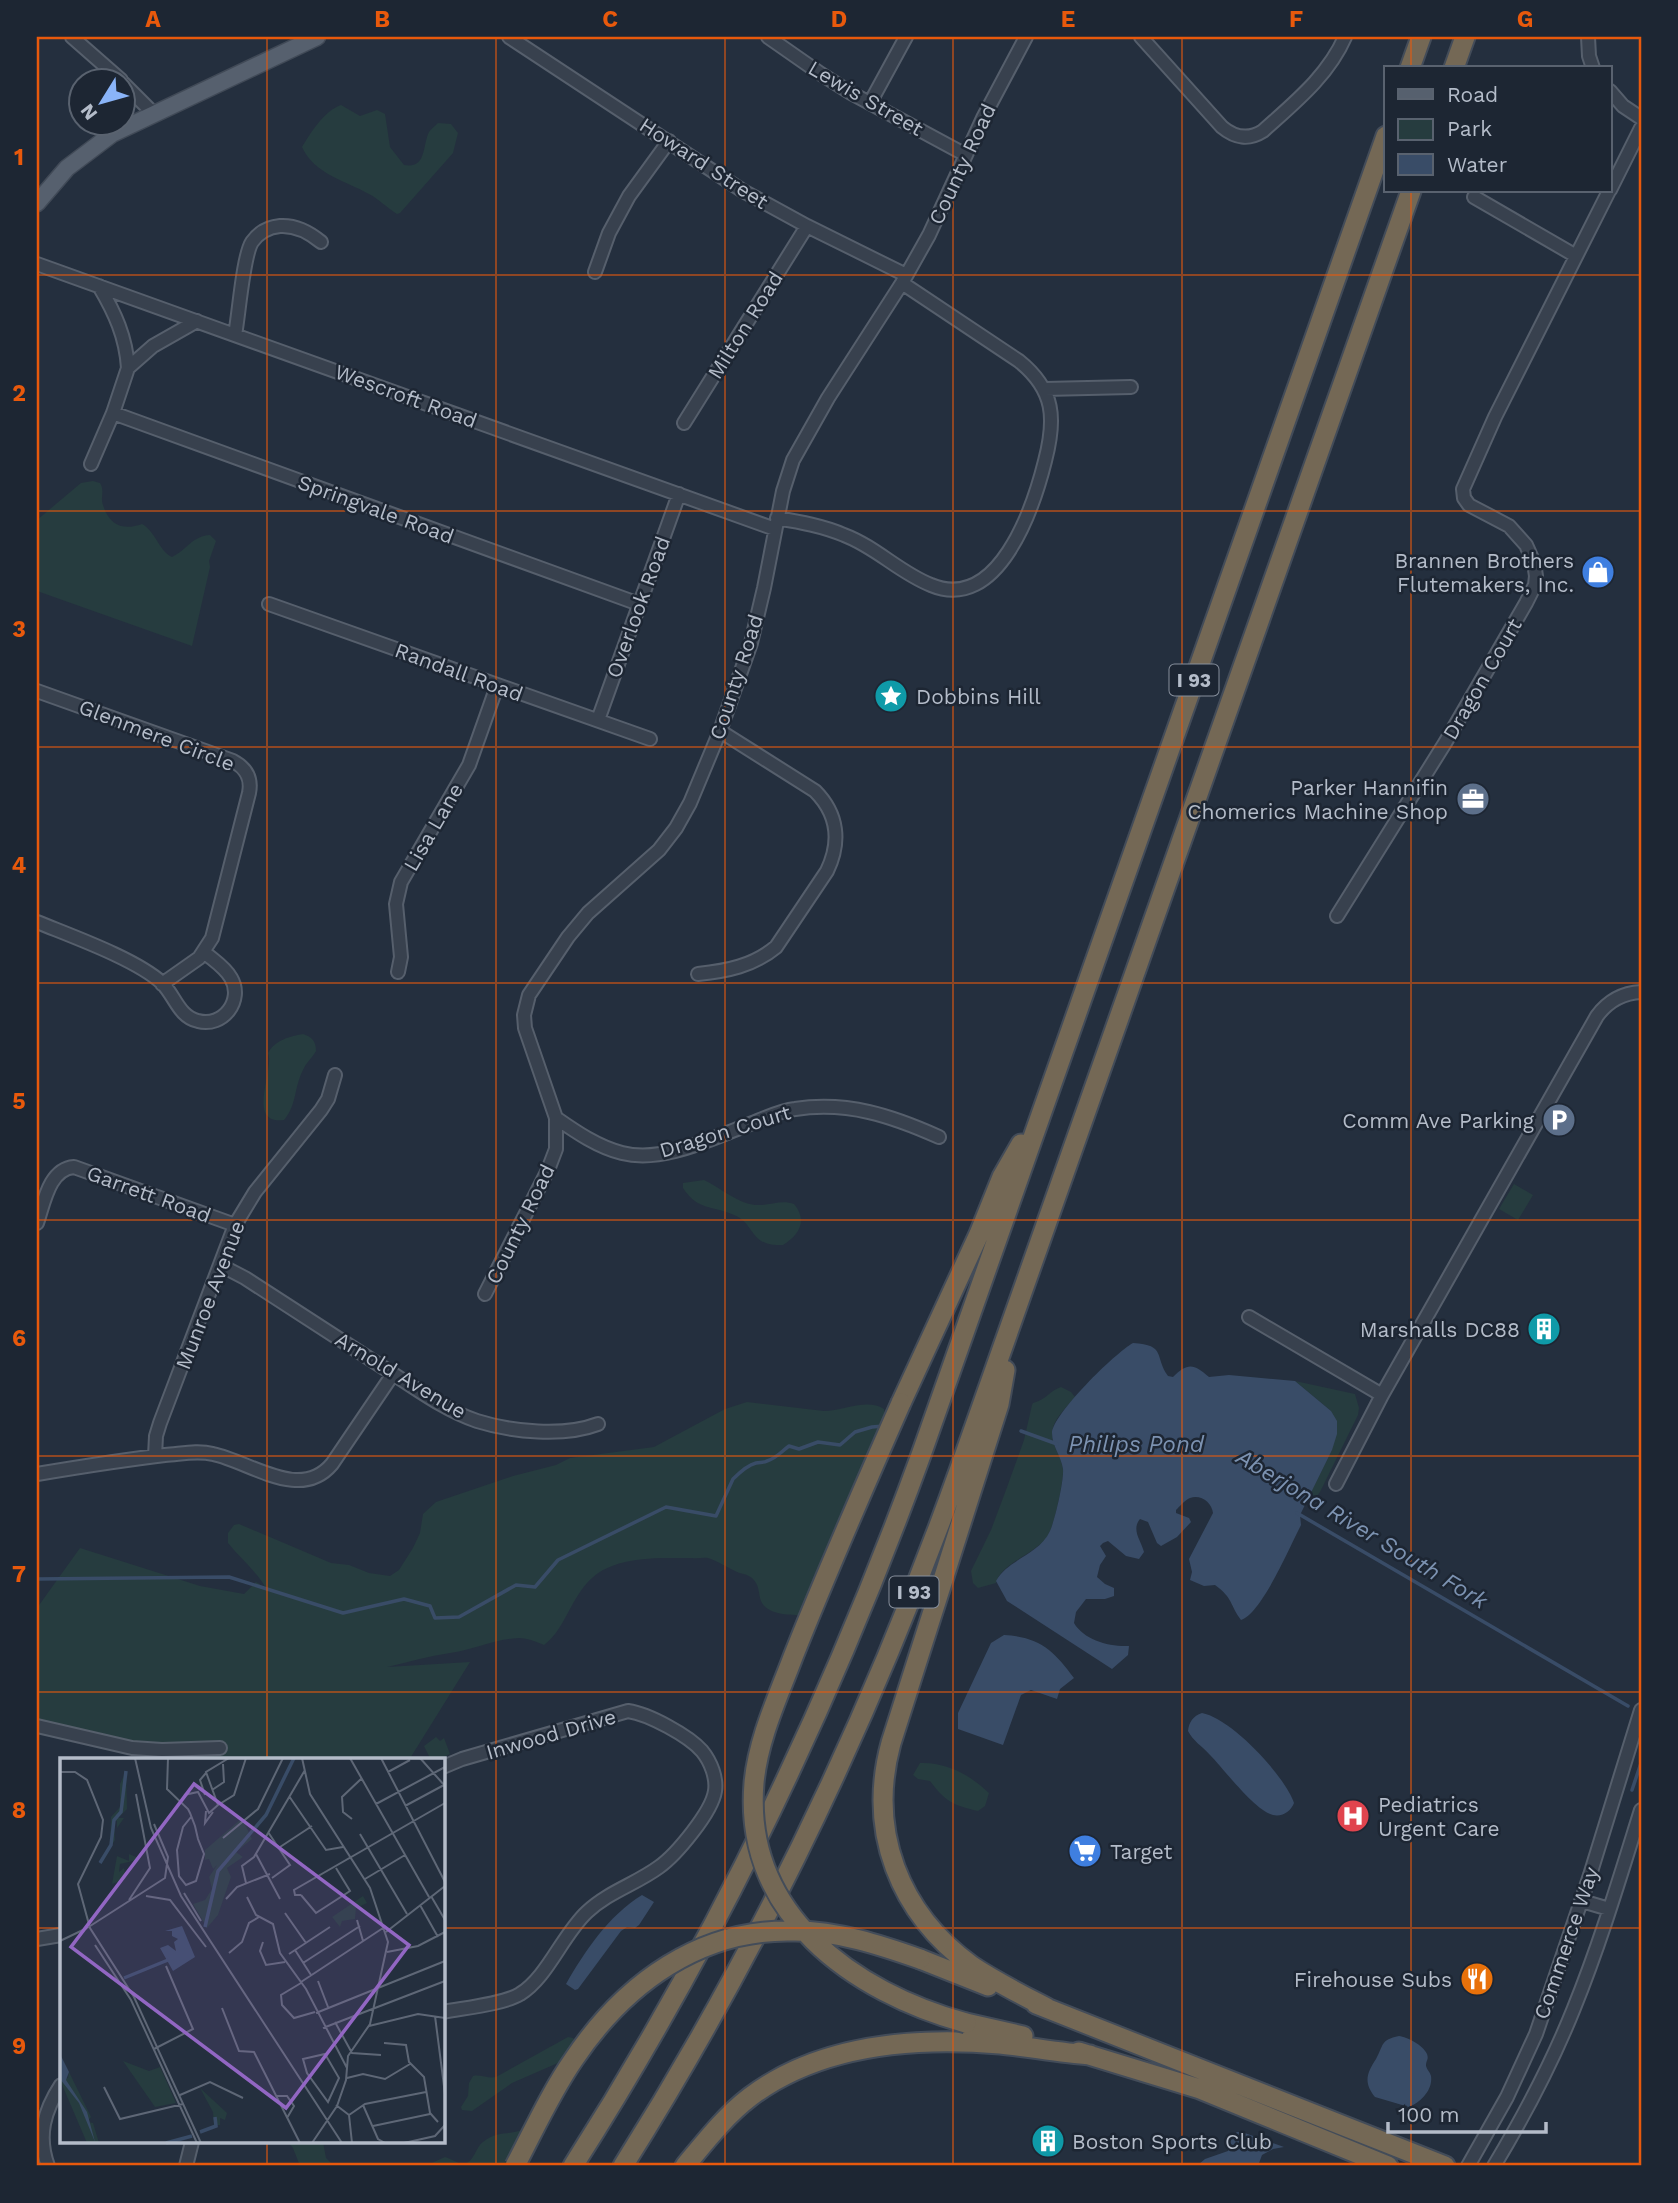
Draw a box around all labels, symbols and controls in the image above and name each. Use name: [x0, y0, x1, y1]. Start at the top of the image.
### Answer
text: A: [145, 6, 161, 33]
text: B: [374, 6, 390, 33]
text: C: [602, 6, 618, 33]
text: D: [831, 6, 847, 33]
text: E: [1061, 6, 1075, 33]
text: F: [1289, 6, 1303, 33]
text: G: [1517, 6, 1533, 33]
street label: Lewis Street: [804, 55, 928, 141]
north arrow: [66, 66, 136, 136]
legend: [1384, 66, 1612, 192]
text: Road: [1447, 82, 1498, 107]
text: N: [75, 99, 102, 124]
street label: County Road: [923, 100, 1001, 228]
street label: Howard Street: [635, 112, 773, 214]
text: Park: [1447, 116, 1492, 141]
text: 1: [14, 144, 24, 171]
text: Water: [1447, 152, 1508, 177]
street label: Milton Road: [702, 266, 788, 384]
street label: Wescroft Road: [331, 359, 481, 433]
text: 2: [12, 380, 26, 407]
street label: Springvale Road: [295, 469, 457, 549]
street label: Overlook Road: [601, 533, 675, 681]
place label: Brannen Brothers Flutemakers, Inc.: [1394, 548, 1574, 597]
shop icon: Brannen Brothers Flutemakers, Inc.: [1579, 553, 1617, 591]
street label: County Road: [704, 611, 768, 743]
street label: Dragon Court: [1437, 614, 1527, 744]
text: 3: [12, 616, 26, 643]
street label: Randall Road: [392, 637, 526, 707]
road number: I 93: [1170, 664, 1218, 695]
place icon: Dobbins Hill: [872, 677, 910, 715]
place label: Dobbins Hill: [916, 684, 1041, 709]
street label: Glenmere Circle: [76, 694, 238, 776]
place label: Parker Hannifin Chomerics Machine Shop: [1187, 775, 1448, 824]
street label: Lisa Lane: [398, 779, 468, 875]
office icon: Parker Hannifin Chomerics Machine Shop: [1454, 780, 1492, 818]
text: 4: [12, 852, 27, 879]
text: 5: [12, 1088, 26, 1115]
street label: Dragon Court: [656, 1099, 794, 1163]
parking icon: Comm Ave Parking: [1540, 1101, 1578, 1139]
place label: Comm Ave Parking: [1342, 1108, 1535, 1133]
street label: Garrett Road: [83, 1160, 215, 1228]
street label: County Road: [480, 1160, 560, 1288]
street label: Munroe Avenue: [170, 1217, 250, 1373]
building icon: Marshalls DC88: [1525, 1310, 1563, 1348]
place label: Marshalls DC88: [1360, 1317, 1520, 1342]
text: 6: [12, 1325, 26, 1352]
street label: Arnold Avenue: [331, 1326, 471, 1424]
water label: Philips Pond: [1068, 1431, 1205, 1458]
water label: Aberjona River South Fork: [1231, 1443, 1494, 1615]
text: 7: [12, 1561, 26, 1588]
road number: I 93: [890, 1576, 939, 1608]
street label: Inwood Drive: [483, 1704, 619, 1764]
inset map: [60, 1758, 444, 2144]
place label: Pediatrics Urgent Care: [1378, 1792, 1500, 1841]
text: 8: [12, 1797, 26, 1824]
hospital icon: Pediatrics Urgent Care: [1334, 1797, 1372, 1835]
supermarket icon: Target: [1066, 1832, 1104, 1870]
place label: Target: [1110, 1839, 1172, 1864]
street label: Commerce Way: [1528, 1863, 1604, 2022]
restaurant icon: Firehouse Subs: [1458, 1960, 1496, 1998]
place label: Firehouse Subs: [1294, 1967, 1452, 1992]
text: 9: [12, 2033, 26, 2060]
scale bar: [1388, 2091, 1545, 2135]
text: 100 m: [1398, 2102, 1460, 2127]
building icon: Boston Sports Club: [1029, 2122, 1067, 2160]
place label: Boston Sports Club: [1072, 2129, 1272, 2154]

